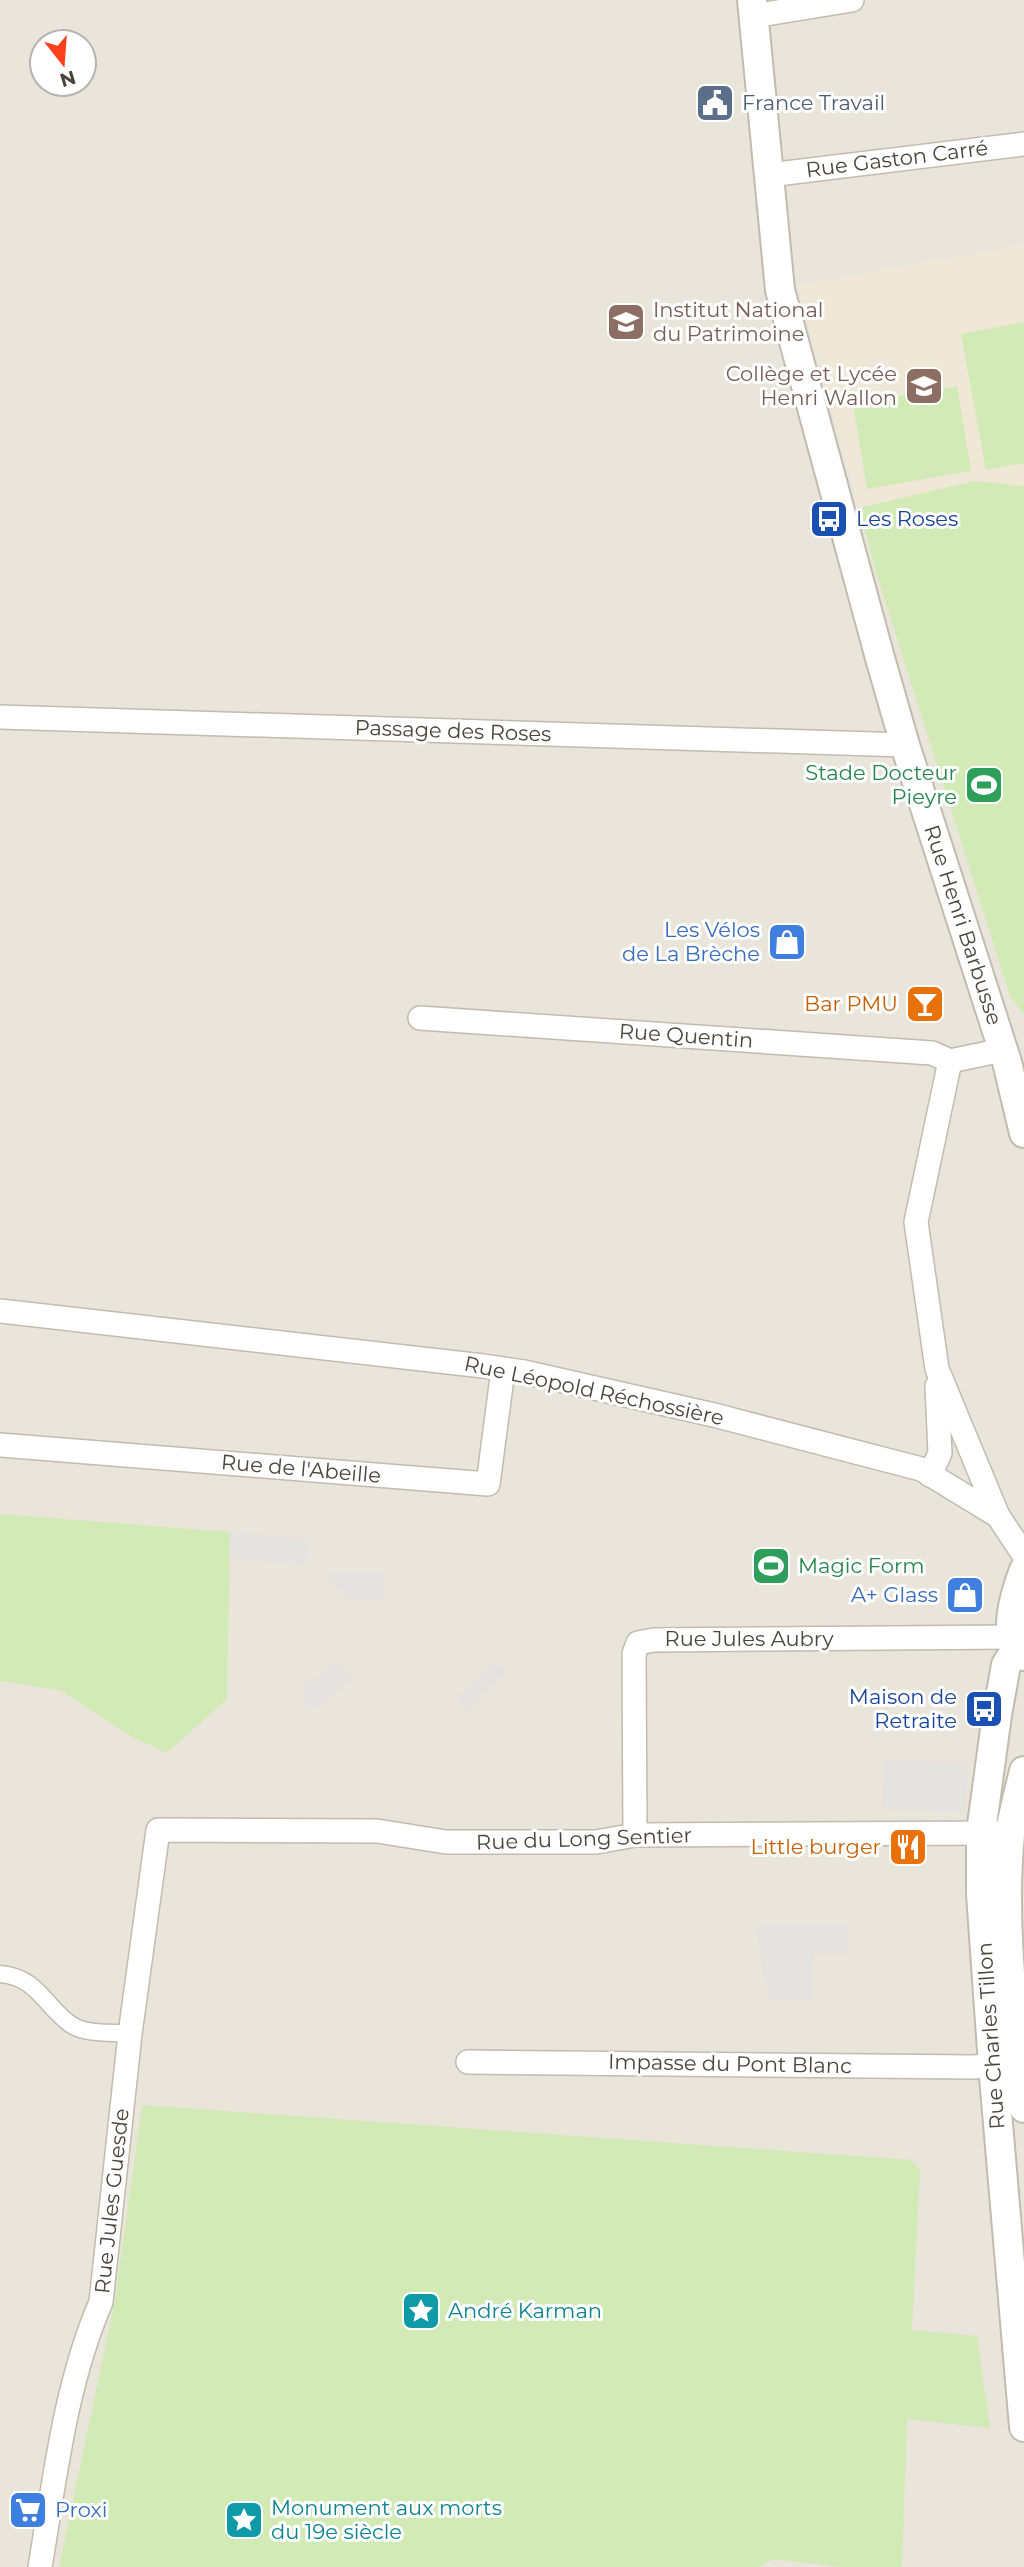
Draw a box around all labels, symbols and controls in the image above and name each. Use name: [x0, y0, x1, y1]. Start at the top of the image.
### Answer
north arrow: [28, 28, 98, 98]
text: N: [57, 66, 79, 92]
public building icon: France Travail: [694, 82, 736, 124]
place label: France Travail: [742, 90, 885, 115]
street label: Rue Gaston Carré: [804, 135, 990, 182]
place label: Institut National du Patrimoine: [653, 297, 824, 346]
school or university icon: Institut National du Patrimoine: [605, 301, 647, 343]
place label: Collège et Lycée Henri Wallon: [726, 361, 897, 410]
school or university icon: Collège et Lycée Henri Wallon: [903, 365, 945, 407]
bus stop icon: Les Roses: [808, 498, 850, 540]
place label: Les Roses: [856, 506, 958, 531]
street label: Passage des Roses: [354, 715, 552, 746]
place label: Stade Docteur Pieyre: [805, 760, 957, 809]
sports icon: Stade Docteur Pieyre: [963, 764, 1005, 806]
street label: Rue Henri Barbusse: [919, 822, 1008, 1028]
place label: Les Vélos de La Brèche: [622, 917, 760, 966]
shop icon: Les Vélos de La Brèche: [766, 921, 808, 963]
bar icon: Bar PMU: [904, 983, 946, 1025]
place label: Bar PMU: [804, 991, 898, 1016]
street label: Rue Quentin: [618, 1018, 754, 1053]
street label: Rue Léopold Réchossière: [462, 1351, 726, 1430]
street label: Rue de l'Abeille: [220, 1449, 382, 1488]
sports icon: Magic Form: [750, 1545, 792, 1587]
place label: Magic Form: [798, 1553, 924, 1578]
shop icon: A+ Glass: [944, 1574, 986, 1616]
place label: A+ Glass: [851, 1582, 938, 1607]
street label: Rue Jules Aubry: [664, 1626, 834, 1651]
place label: Maison de Retraite: [849, 1684, 957, 1733]
bus stop icon: Maison de Retraite: [963, 1688, 1005, 1730]
street label: Rue du Long Sentier: [476, 1822, 692, 1855]
restaurant icon: Little burger: [887, 1826, 929, 1868]
place label: Little burger: [751, 1834, 881, 1859]
street label: Rue Charles Tillon: [971, 1942, 1010, 2131]
street label: Impasse du Pont Blanc: [608, 2049, 852, 2078]
street label: Rue Jules Guesde: [89, 2107, 134, 2295]
place icon: André Karman: [400, 2290, 442, 2332]
place label: André Karman: [448, 2298, 602, 2323]
supermarket icon: Proxi: [7, 2489, 49, 2531]
place label: Monument aux morts du 19e siècle: [271, 2495, 502, 2544]
place label: Proxi: [55, 2497, 107, 2522]
place icon: Monument aux morts du 19e siècle: [223, 2499, 265, 2541]

